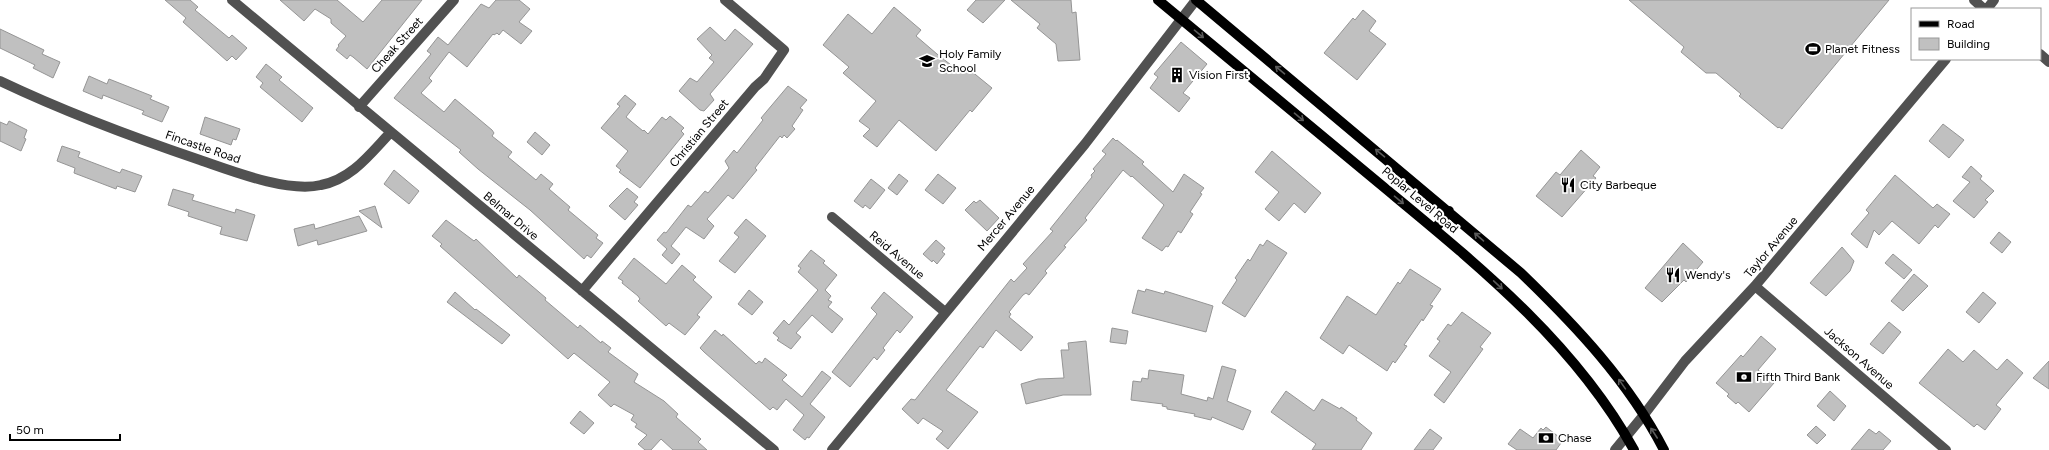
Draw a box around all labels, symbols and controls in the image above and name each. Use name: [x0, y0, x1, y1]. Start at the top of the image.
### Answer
legend: [1911, 8, 2041, 60]
street label: Cheak Street: [368, 14, 426, 76]
text: Road: [1947, 17, 1975, 31]
one-way arrow: [1194, 29, 1204, 38]
text: Building: [1947, 37, 1990, 51]
sports icon: Planet Fitness: [1804, 40, 1822, 58]
place label: Planet Fitness: [1825, 42, 1900, 56]
place label: Holy Family School: [939, 47, 1002, 75]
school or university icon: Holy Family School: [918, 52, 936, 70]
one-way arrow: [1274, 65, 1285, 74]
building icon: Vision First: [1168, 66, 1186, 84]
place label: Vision First: [1189, 68, 1249, 82]
street label: Christian Street: [666, 96, 732, 170]
one-way arrow: [1294, 112, 1304, 121]
street label: Fincastle Road: [164, 128, 242, 166]
one-way arrow: [1374, 148, 1385, 157]
street label: Poplar Level Road: [1379, 164, 1461, 236]
restaurant icon: City Barbeque: [1559, 176, 1577, 194]
place label: City Barbeque: [1580, 178, 1657, 192]
street label: Mercer Avenue: [974, 182, 1038, 254]
street label: Belmar Drive: [481, 189, 542, 243]
one-way arrow: [1394, 195, 1404, 204]
street label: Taylor Avenue: [1741, 213, 1801, 280]
street label: Reid Avenue: [867, 228, 928, 282]
one-way arrow: [1474, 232, 1484, 241]
restaurant icon: Wendy's: [1664, 266, 1682, 284]
place label: Wendy's: [1685, 268, 1731, 282]
one-way arrow: [1492, 280, 1503, 289]
street label: Jackson Avenue: [1821, 324, 1897, 392]
bank icon: Fifth Third Bank: [1735, 368, 1753, 386]
place label: Fifth Third Bank: [1756, 370, 1840, 384]
one-way arrow: [1618, 379, 1626, 390]
scale bar: [10, 416, 120, 442]
text: 50 m: [16, 423, 44, 437]
one-way arrow: [1650, 428, 1658, 439]
bank icon: Chase: [1537, 429, 1555, 447]
place label: Chase: [1558, 431, 1592, 445]

